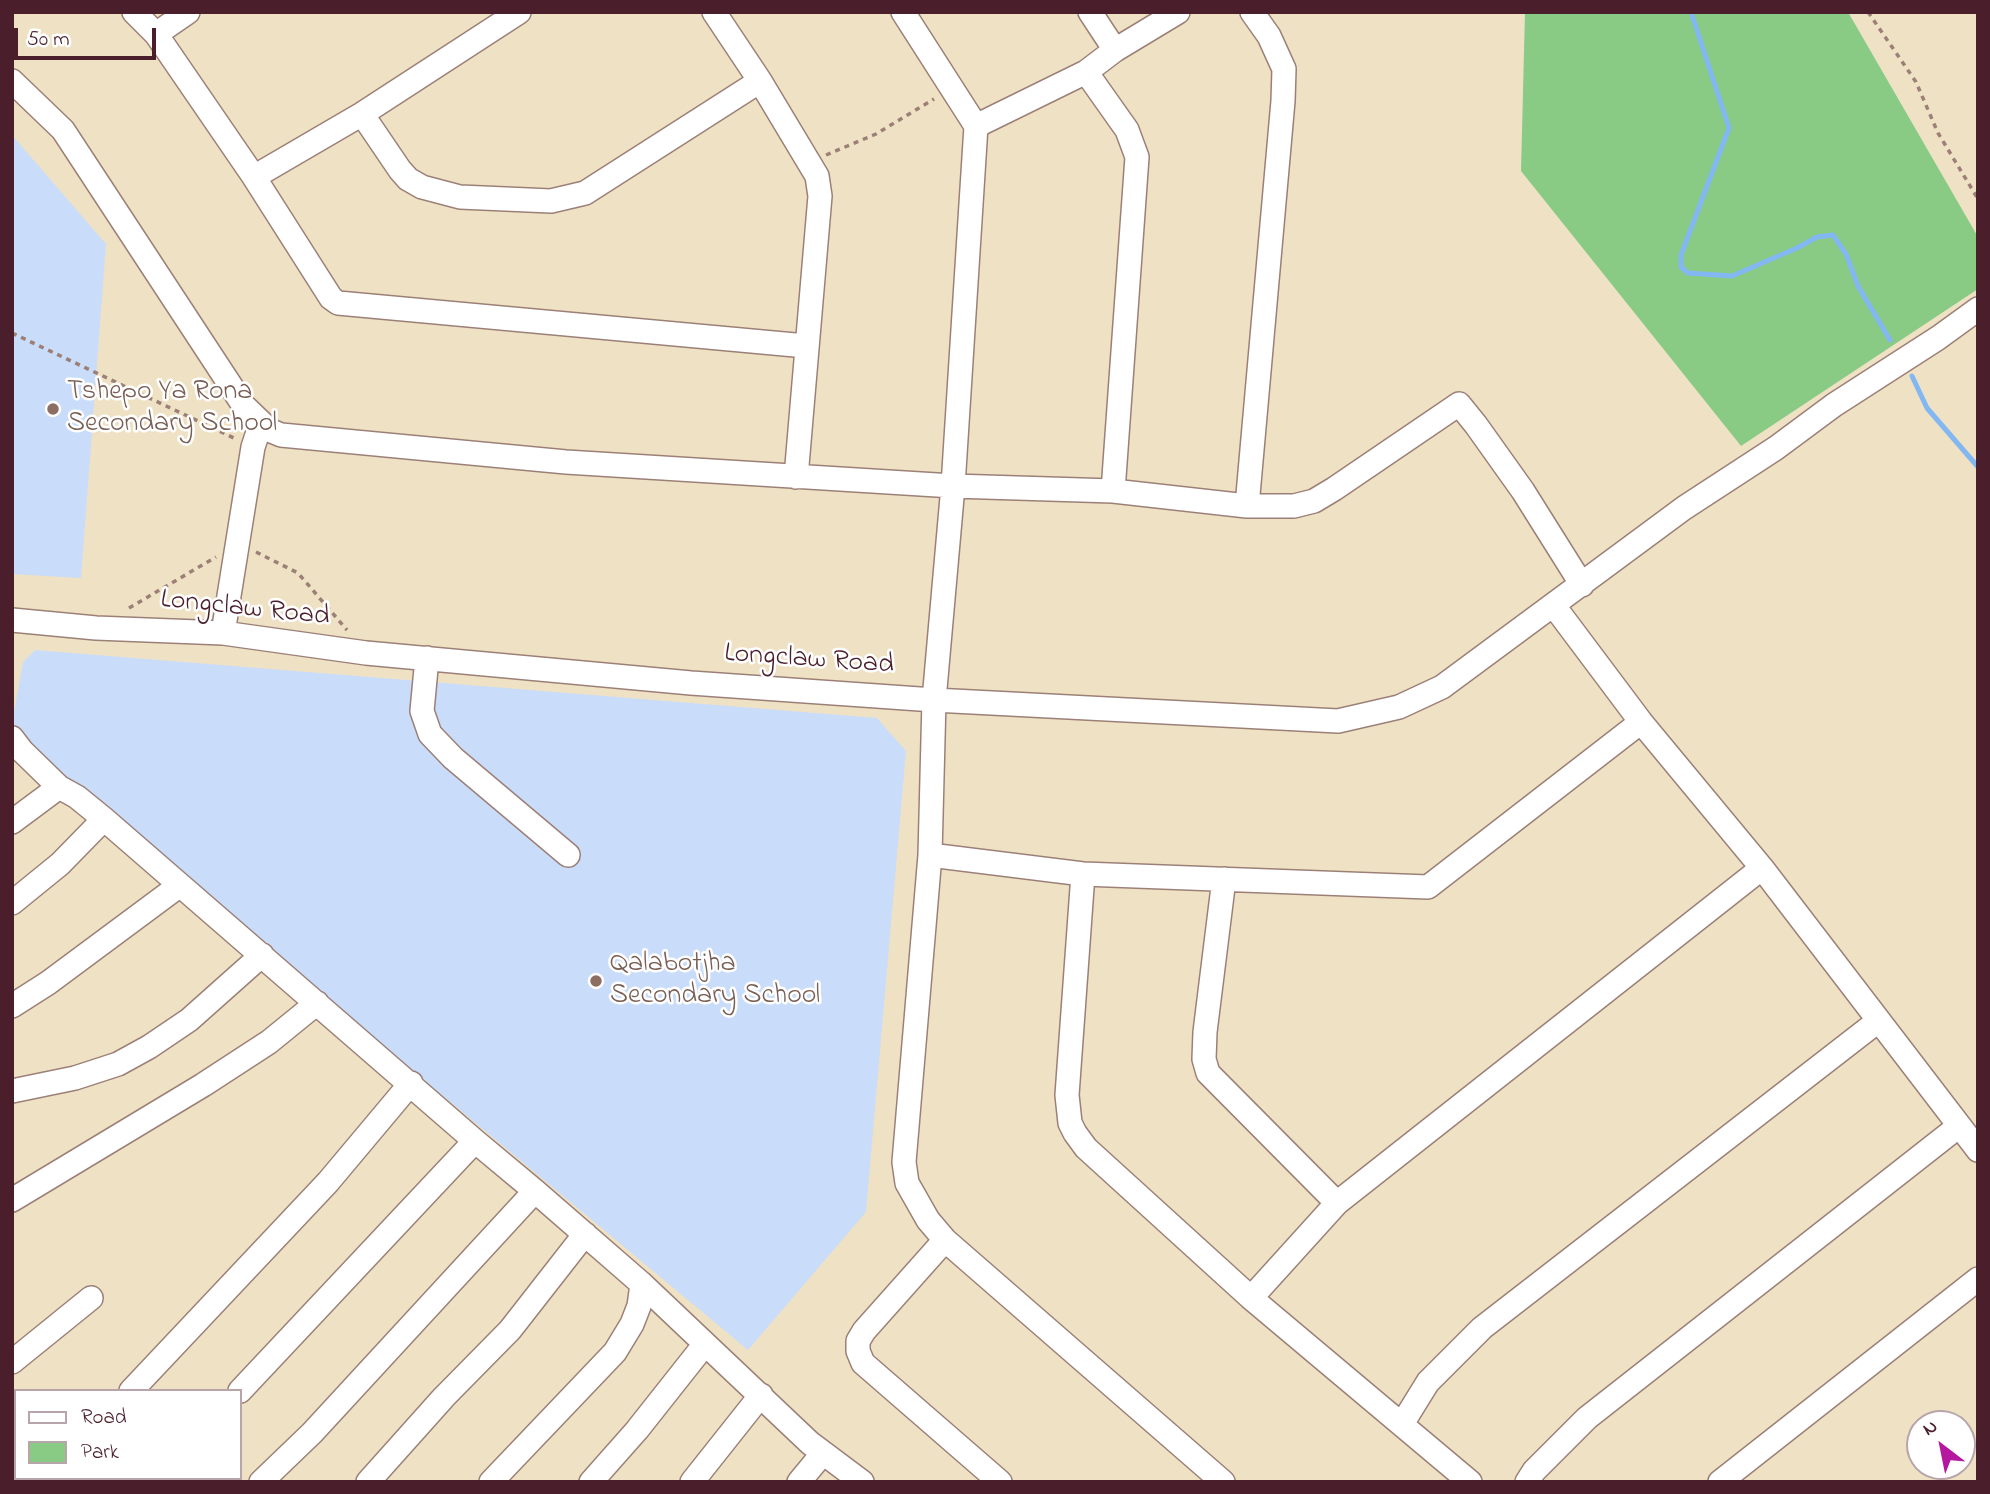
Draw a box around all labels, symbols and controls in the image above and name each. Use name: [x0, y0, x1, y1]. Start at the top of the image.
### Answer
scale bar: [18, 14, 159, 58]
text: 50 m: [27, 25, 70, 55]
place label: Tshepo Ya Rona Secondary School: [67, 376, 277, 442]
marker: Tshepo Ya Rona Secondary School: [45, 401, 61, 417]
street label: Longclaw Road: [159, 584, 331, 636]
street label: Longclaw Road: [723, 638, 895, 684]
place label: Qalabotjha Secondary School: [610, 948, 820, 1014]
marker: Qalabotjha Secondary School: [588, 973, 604, 989]
legend: [14, 1389, 242, 1480]
text: Road: [81, 1403, 127, 1433]
north arrow: [1906, 1410, 1976, 1480]
text: N: [1918, 1414, 1943, 1443]
text: Park: [81, 1438, 119, 1468]

